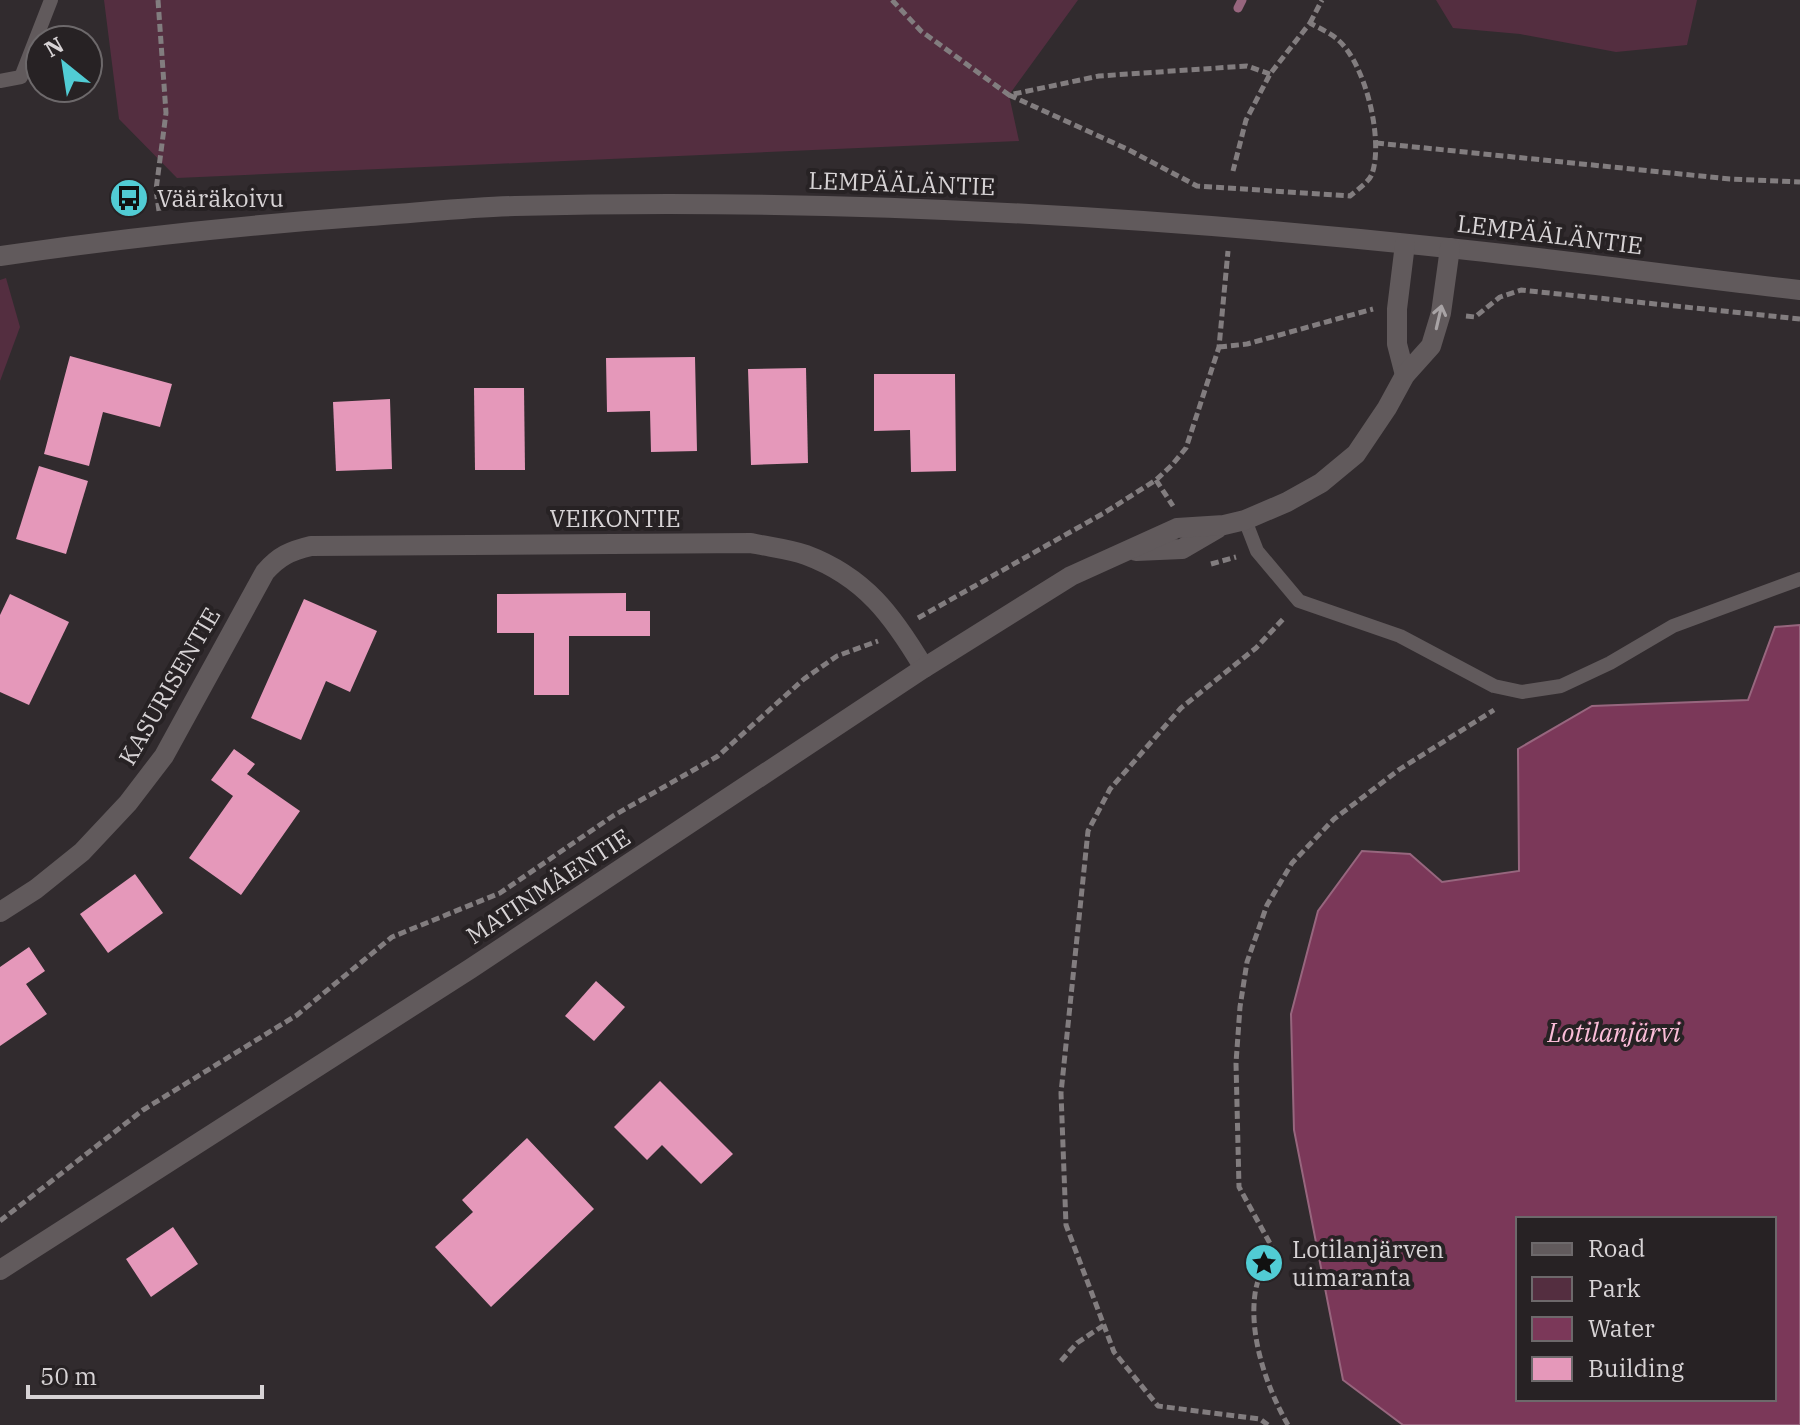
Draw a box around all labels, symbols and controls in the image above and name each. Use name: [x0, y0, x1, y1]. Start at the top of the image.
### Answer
north arrow: [24, 24, 104, 104]
text: N: [39, 29, 69, 63]
street label: LEMPÄÄLÄNTIE: [808, 164, 996, 202]
bus stop icon: Vääräkoivu: [108, 177, 150, 219]
place label: Vääräkoivu: [157, 182, 284, 214]
street label: LEMPÄÄLÄNTIE: [1455, 207, 1645, 261]
one-way arrow: [1433, 304, 1448, 330]
street label: VEIKONTIE: [549, 502, 681, 534]
street label: KASURISENTIE: [111, 601, 227, 771]
street label: MATINMÄENTIE: [460, 821, 636, 951]
water label: Lotilanjärvi: [1547, 1015, 1681, 1049]
legend: [1516, 1217, 1776, 1401]
text: Road: [1588, 1232, 1645, 1264]
place label: Lotilanjärven uimaranta: [1292, 1233, 1444, 1293]
place icon: Lotilanjärven uimaranta: [1243, 1242, 1285, 1284]
text: Park: [1588, 1272, 1640, 1304]
text: Water: [1588, 1312, 1655, 1344]
scale bar: [28, 1349, 262, 1399]
text: Building: [1588, 1352, 1684, 1384]
text: 50 m: [40, 1360, 97, 1392]

